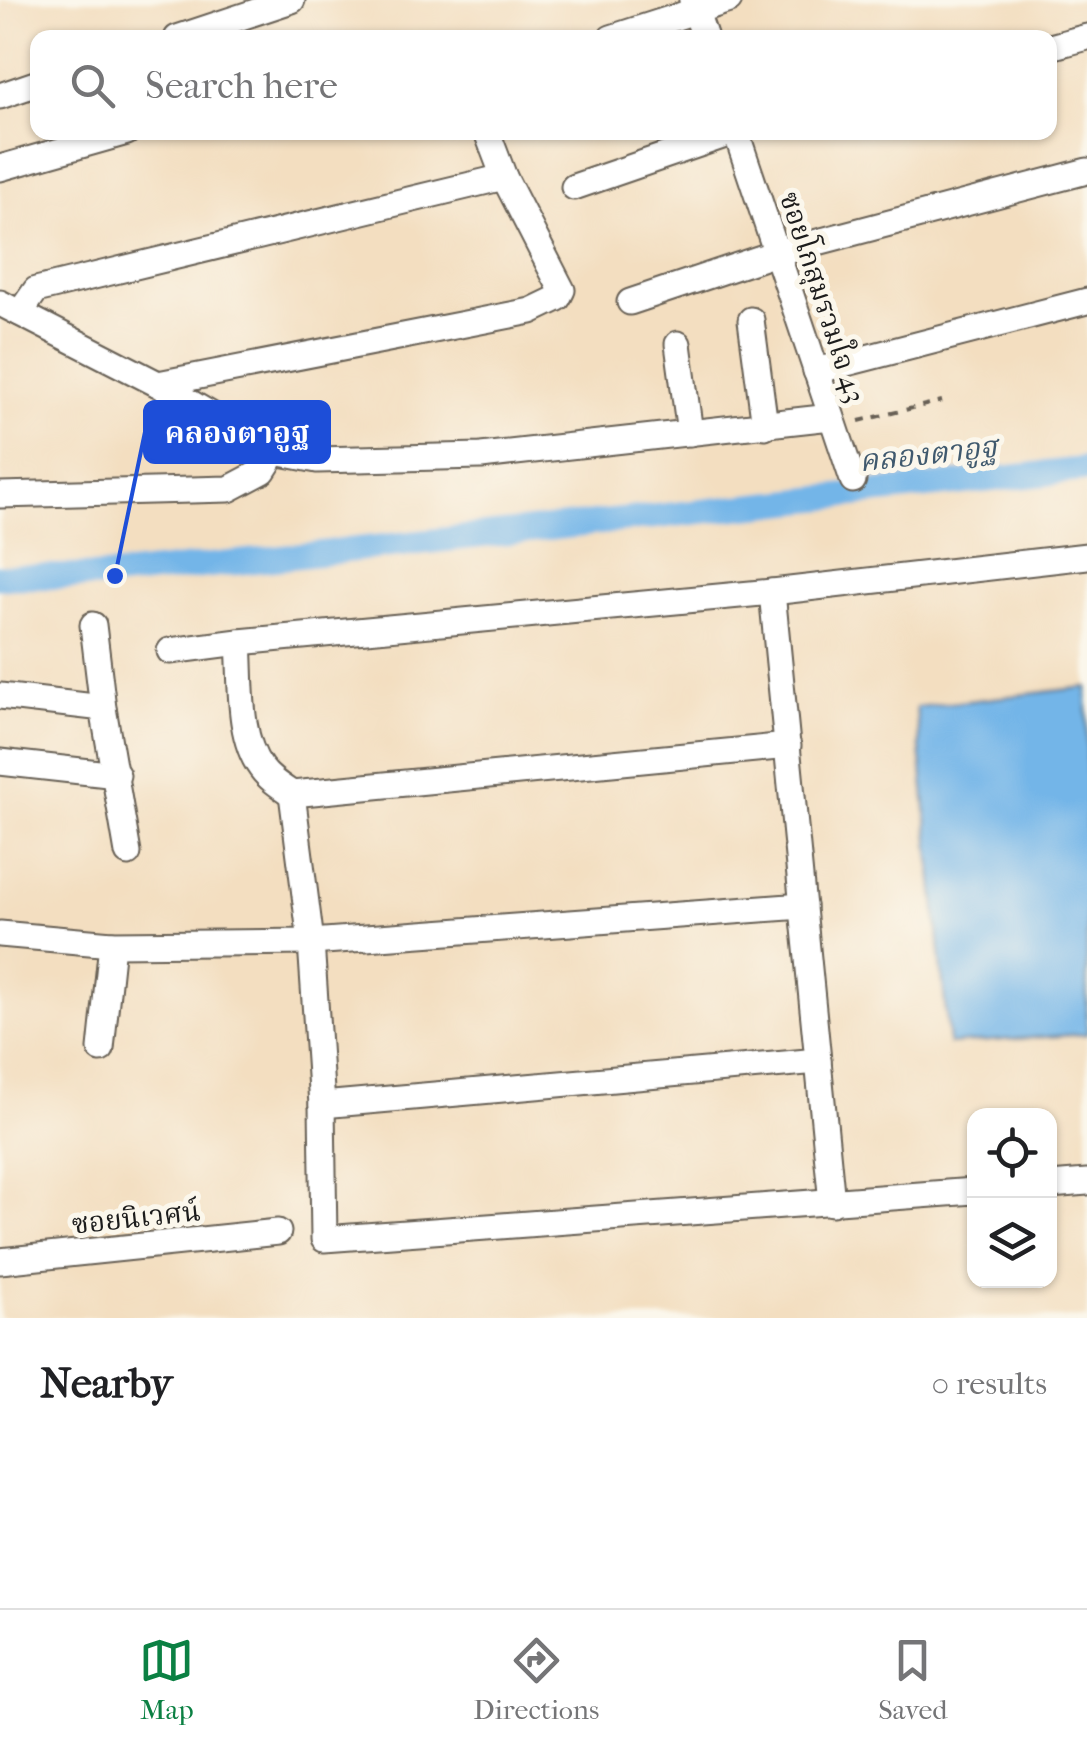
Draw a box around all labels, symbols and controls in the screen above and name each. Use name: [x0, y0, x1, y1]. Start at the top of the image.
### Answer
search box: [30, 30, 1057, 140]
icon: search: [65, 58, 120, 113]
text: Search here: [145, 63, 338, 108]
street label: ซอยโกสุมรวมใจ 43: [771, 187, 875, 407]
callout: คลองตาอูฐ: [145, 402, 329, 462]
text: คลองตาอูฐ: [165, 416, 309, 453]
water label: คลองตาอูฐ: [858, 429, 1002, 480]
map controls: [967, 1108, 1057, 1288]
button: locate: [967, 1108, 1057, 1198]
street label: ซอยนิเวศน์: [70, 1194, 202, 1241]
button: layers: [967, 1198, 1057, 1288]
text: Nearby: [40, 1359, 172, 1408]
text: 0 results: [931, 1365, 1047, 1402]
tab: Map: [139, 1633, 194, 1726]
tab: Directions: [473, 1633, 599, 1726]
tab: Saved: [878, 1633, 948, 1726]

